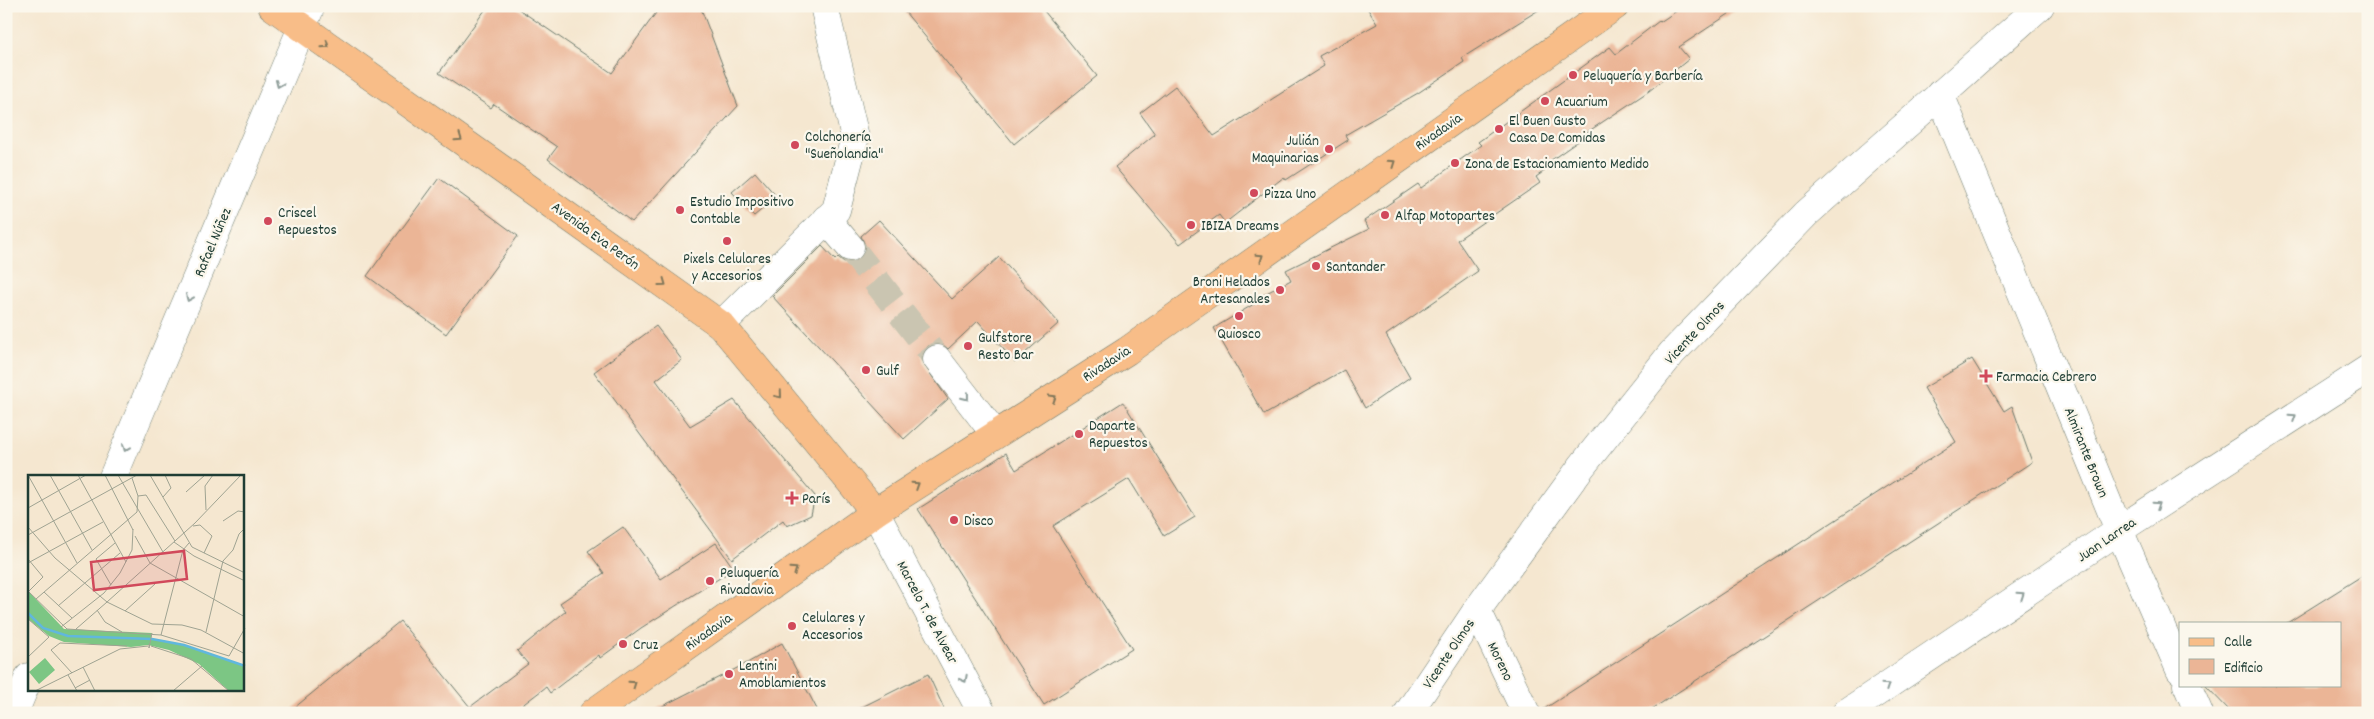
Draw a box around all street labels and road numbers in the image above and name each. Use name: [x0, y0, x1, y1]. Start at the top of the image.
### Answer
street label: Rivadavia: [1411, 108, 1468, 157]
street label: Avenida Eva Perón: [546, 197, 644, 276]
street label: Rafael Núñez: [189, 204, 238, 281]
street label: Vicente Olmos: [1660, 296, 1731, 370]
street label: Rivadavia: [1079, 340, 1136, 388]
street label: Almirante Brown: [2057, 404, 2113, 501]
street label: Juan Larrea: [2073, 512, 2142, 569]
street label: Marcelo T. de Alvear: [890, 557, 963, 669]
street label: Rivadavia: [681, 608, 738, 657]
street label: Vicente Olmos: [1418, 615, 1481, 694]
street label: Moreno: [1480, 639, 1518, 686]

